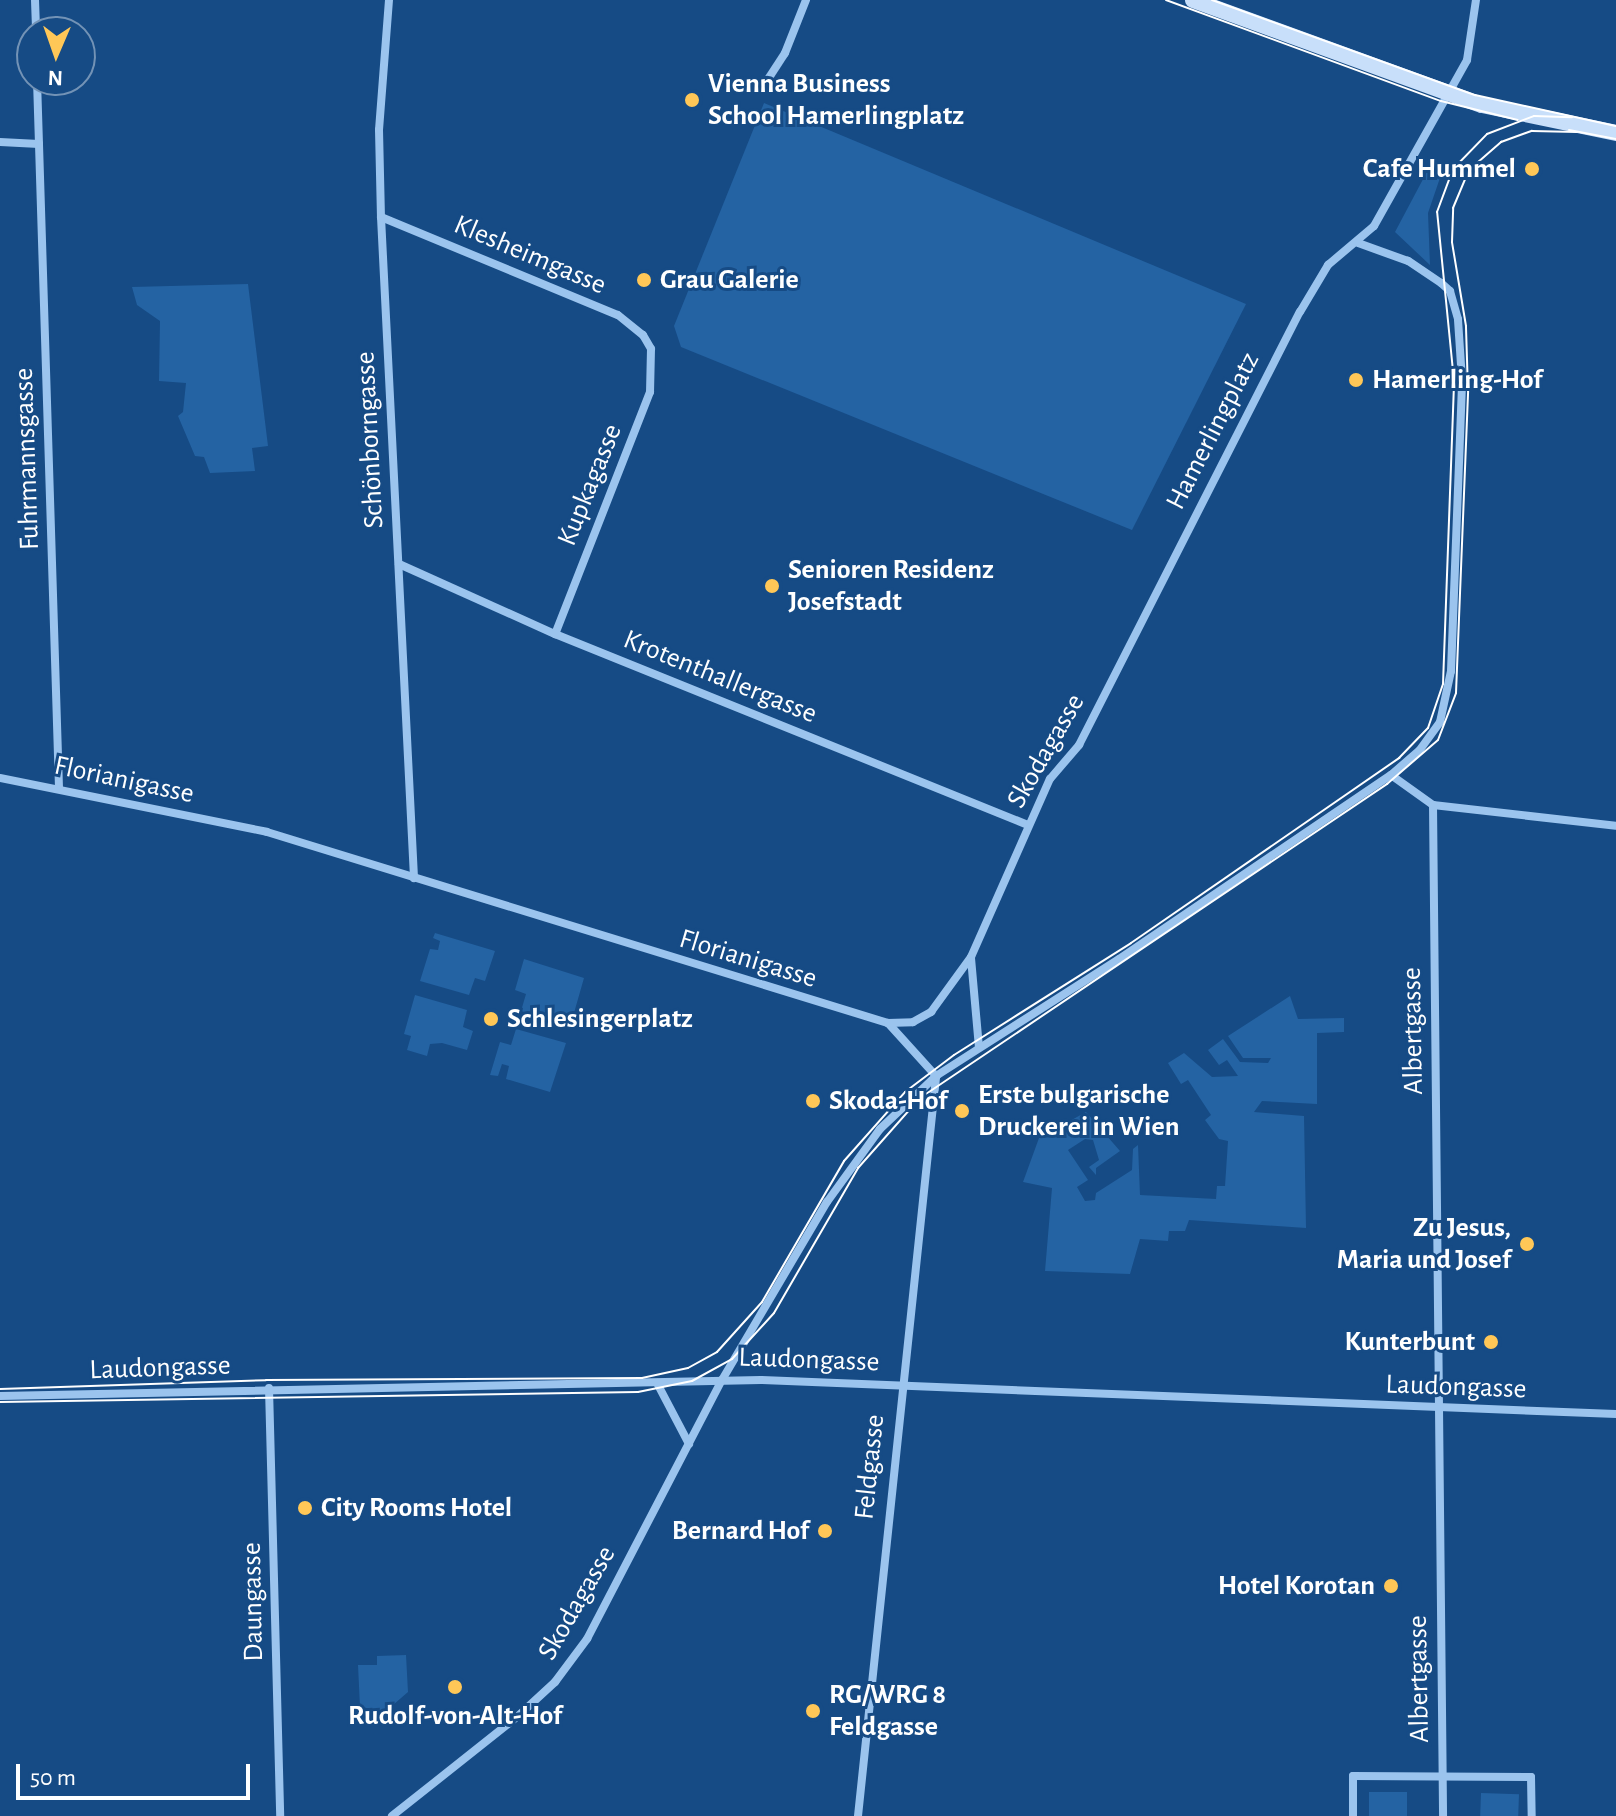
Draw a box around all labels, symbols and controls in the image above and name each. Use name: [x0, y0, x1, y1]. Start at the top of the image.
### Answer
north arrow: [16, 16, 96, 96]
text: N: [47, 67, 63, 89]
place label: Vienna Business School Hamerlingplatz: [708, 67, 964, 133]
marker: Vienna Business School Hamerlingplatz: [683, 91, 701, 109]
place label: Cafe Hummel: [1363, 152, 1516, 186]
marker: Cafe Hummel: [1523, 160, 1541, 178]
street label: Klesheimgasse: [449, 208, 611, 302]
place label: Grau Galerie: [660, 263, 799, 297]
marker: Grau Galerie: [635, 271, 653, 289]
street label: Hamerlingplatz: [1159, 347, 1267, 515]
street label: Schönborngasse: [349, 351, 391, 529]
place label: Hamerling-Hof: [1372, 363, 1542, 397]
street label: Fuhrmannsgasse: [7, 367, 47, 551]
marker: Hamerling-Hof: [1347, 371, 1365, 389]
street label: Kupkagasse: [550, 419, 630, 551]
place label: Senioren Residenz Josefstadt: [788, 553, 994, 619]
marker: Senioren Residenz Josefstadt: [763, 577, 781, 595]
street label: Krotenthallergasse: [618, 623, 822, 731]
street label: Skodagasse: [1000, 688, 1092, 814]
street label: Florianigasse: [51, 749, 197, 811]
street label: Florianigasse: [675, 922, 821, 996]
street label: Albertgasse: [1395, 967, 1431, 1095]
place label: Schlesingerplatz: [507, 1002, 693, 1036]
marker: Schlesingerplatz: [482, 1010, 500, 1028]
place label: Erste bulgarische Druckerei in Wien: [978, 1078, 1179, 1144]
place label: Skoda-Hof: [829, 1084, 947, 1118]
marker: Skoda-Hof: [804, 1092, 822, 1110]
marker: Erste bulgarische Druckerei in Wien: [953, 1102, 971, 1120]
place label: Zu Jesus, Maria und Josef: [1337, 1211, 1511, 1277]
marker: Zu Jesus, Maria und Josef: [1518, 1235, 1536, 1253]
place label: Kunterbunt: [1344, 1325, 1475, 1359]
marker: Kunterbunt: [1482, 1333, 1500, 1351]
street label: Laudongasse: [738, 1341, 880, 1379]
street label: Laudongasse: [89, 1349, 231, 1387]
street label: Laudongasse: [1385, 1368, 1527, 1406]
street label: Feldgasse: [848, 1413, 892, 1521]
place label: City Rooms Hotel: [321, 1491, 512, 1525]
marker: City Rooms Hotel: [296, 1499, 314, 1517]
place label: Bernard Hof: [672, 1514, 809, 1548]
marker: Bernard Hof: [816, 1522, 834, 1540]
street label: Skodagasse: [531, 1540, 623, 1666]
street label: Daungasse: [235, 1542, 271, 1662]
place label: Hotel Korotan: [1218, 1569, 1375, 1603]
marker: Hotel Korotan: [1382, 1577, 1400, 1595]
street label: Albertgasse: [1401, 1615, 1437, 1743]
marker: Rudolf-von-Alt-Hof: [446, 1678, 464, 1696]
place label: RG/WRG 8 Feldgasse: [829, 1678, 946, 1744]
place label: Rudolf-von-Alt-Hof: [348, 1699, 562, 1733]
marker: RG/WRG 8 Feldgasse: [804, 1702, 822, 1720]
scale bar: [20, 1748, 254, 1798]
text: 50 m: [30, 1766, 76, 1790]

